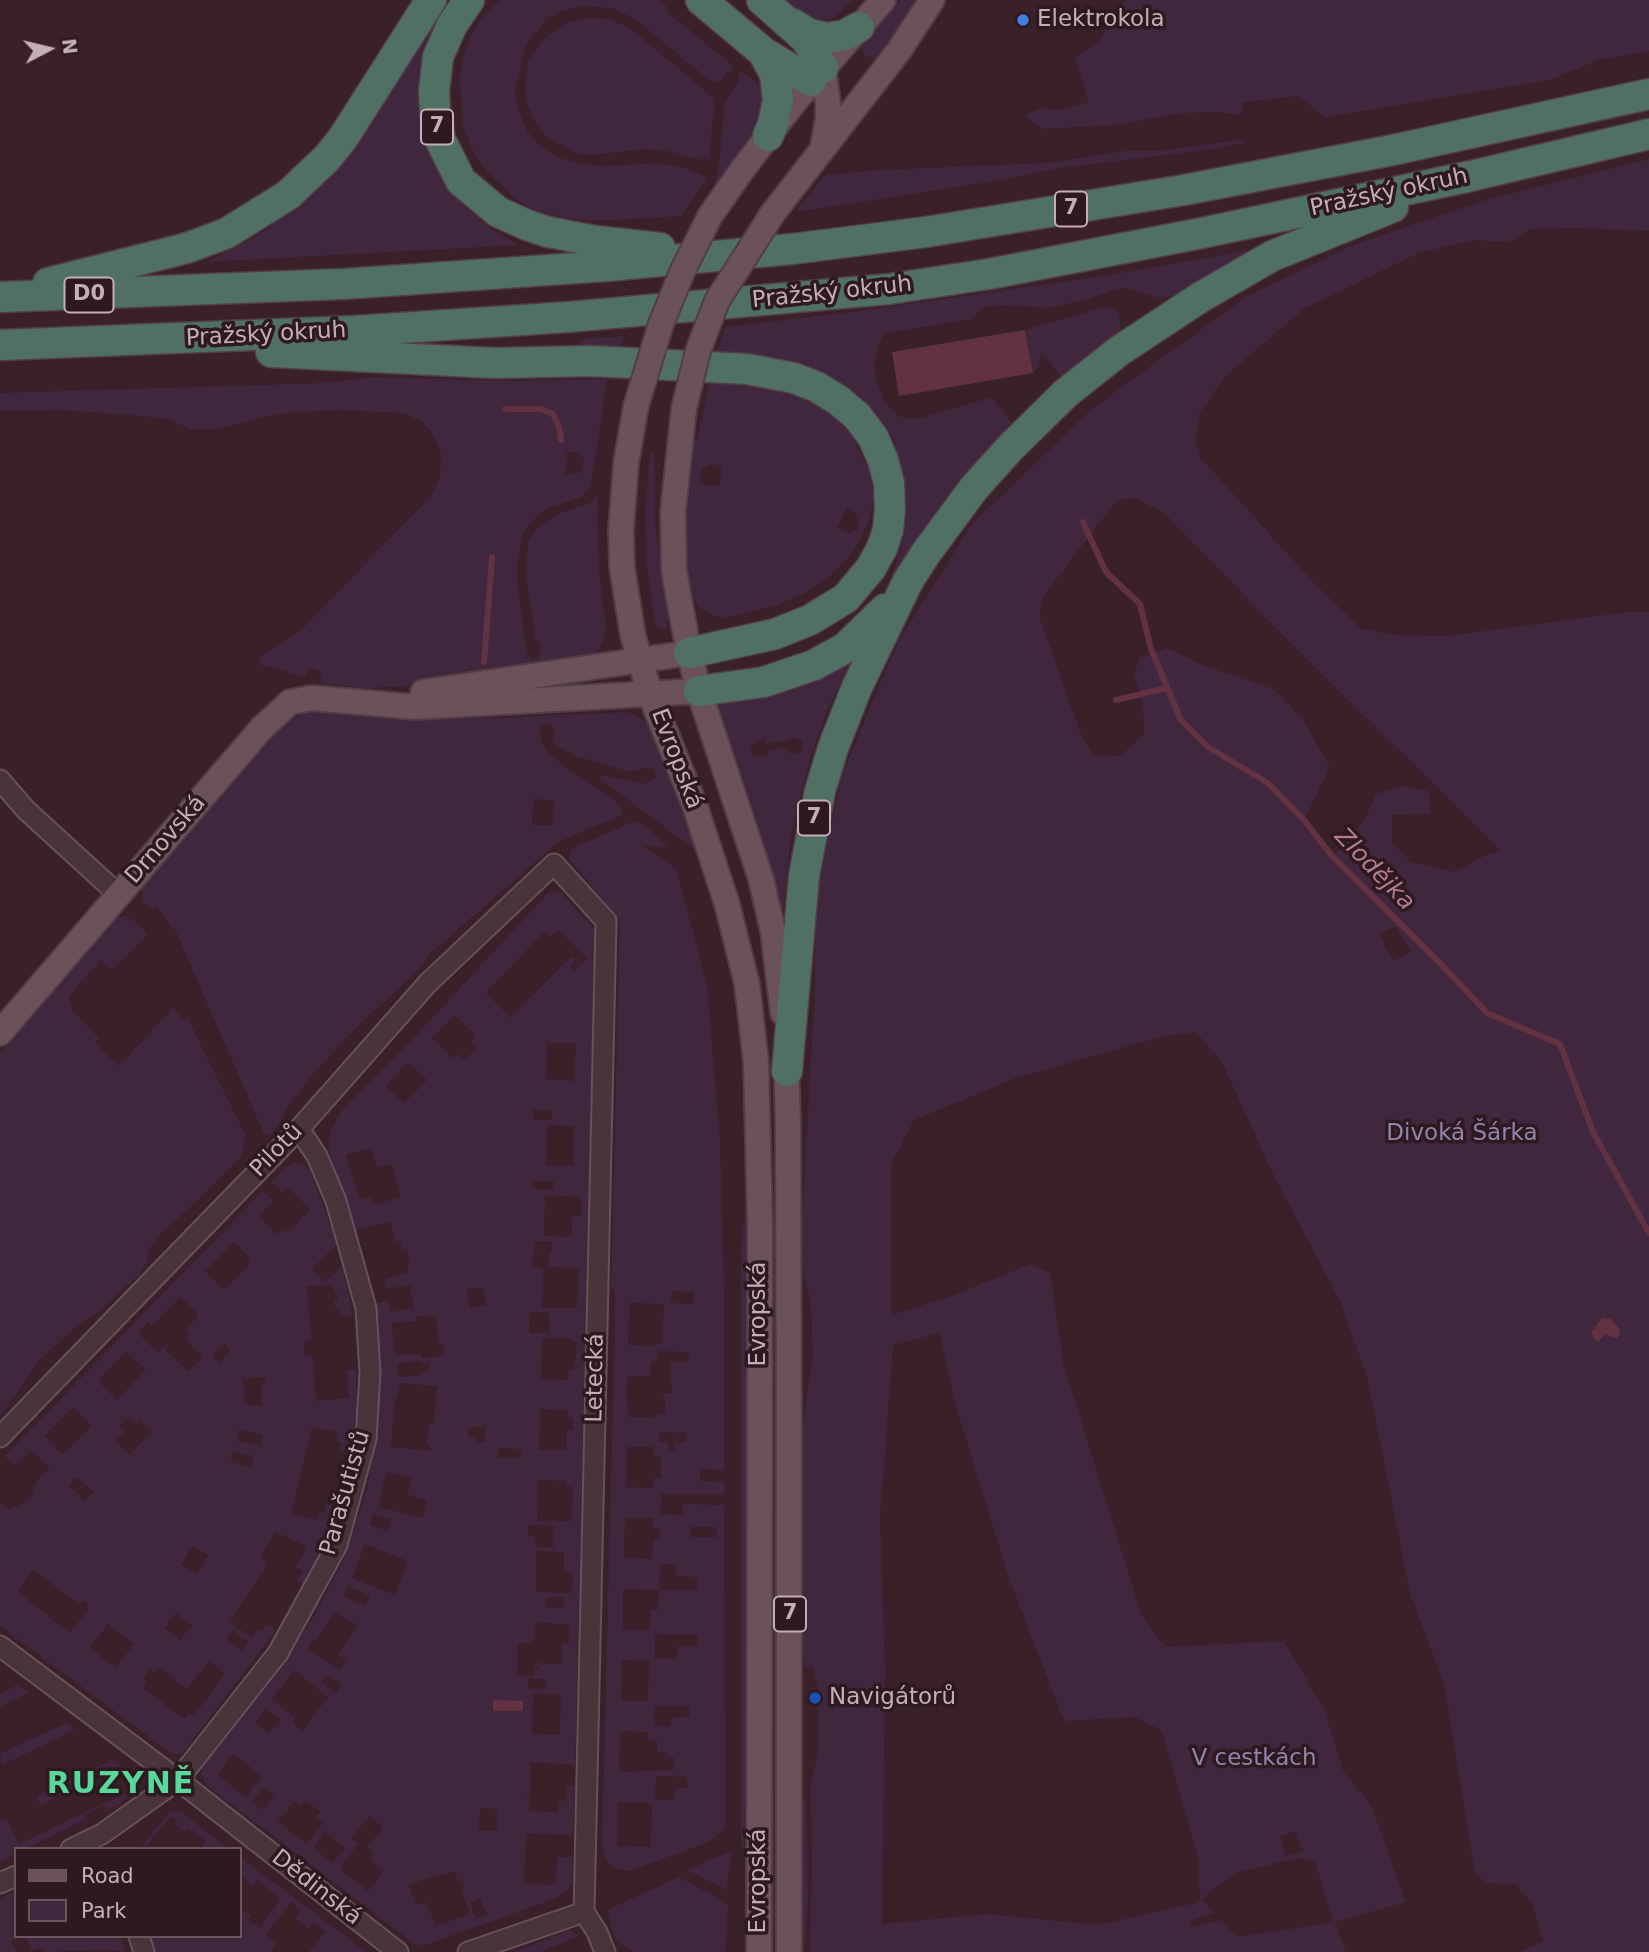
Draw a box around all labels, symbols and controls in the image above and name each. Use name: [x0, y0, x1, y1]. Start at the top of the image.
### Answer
place label: Elektrokola: [1037, 6, 1164, 34]
marker: Elektrokola: [1015, 12, 1031, 28]
north arrow: [14, 14, 84, 84]
text: N: [58, 37, 82, 56]
road number: 7: [421, 110, 453, 144]
street label: Pražský okruh: [1308, 163, 1470, 223]
road number: 7: [1055, 192, 1087, 227]
street label: Pražský okruh: [751, 271, 913, 315]
road number: D0: [64, 278, 114, 312]
street label: Pražský okruh: [185, 317, 347, 353]
street label: Evropská: [644, 705, 708, 813]
street label: Drnovská: [120, 790, 212, 890]
road number: 7: [798, 800, 830, 836]
water label: Zlodějka: [1328, 823, 1420, 917]
street label: Pilotů: [245, 1118, 309, 1184]
park label: Divoká Šárka: [1386, 1120, 1538, 1148]
street label: Evropská: [745, 1262, 773, 1366]
street label: Letecká: [581, 1333, 611, 1423]
street label: Parašutistů: [315, 1428, 377, 1558]
road number: 7: [774, 1596, 806, 1632]
place label: Navigátorů: [829, 1684, 956, 1712]
marker: Navigátorů: [807, 1690, 823, 1706]
park label: V cestkách: [1191, 1745, 1317, 1773]
district label: RUZYNĚ: [47, 1767, 195, 1803]
street label: Evropská: [745, 1829, 773, 1933]
street label: Dědinská: [266, 1844, 366, 1932]
legend: [14, 1847, 242, 1938]
text: Road: [81, 1864, 134, 1888]
text: Park: [81, 1899, 126, 1923]

